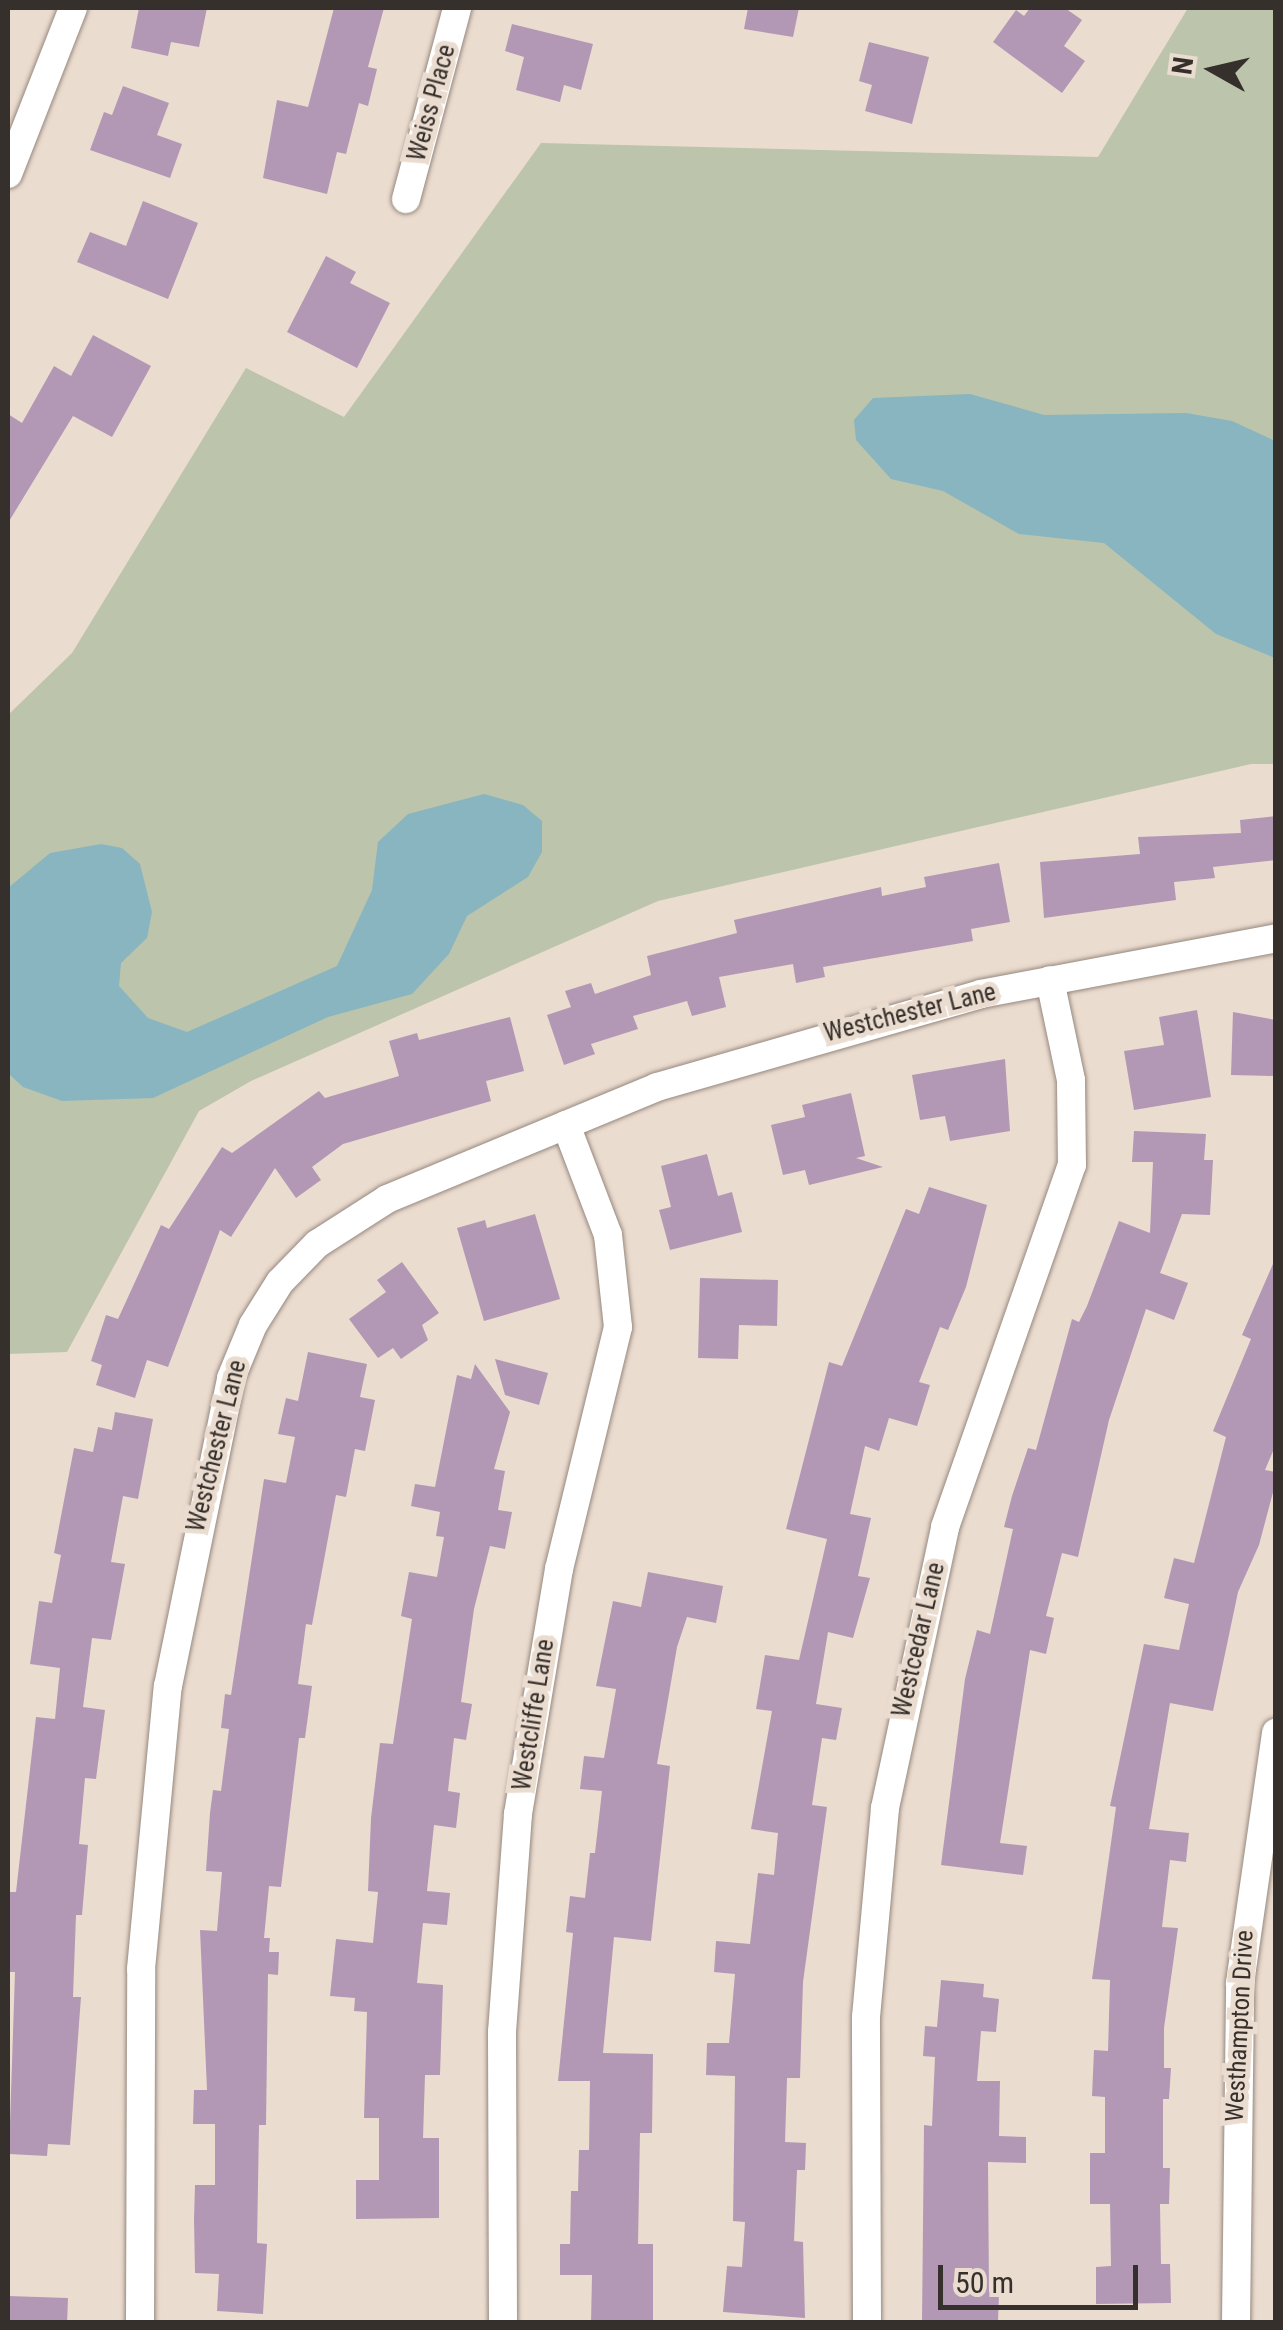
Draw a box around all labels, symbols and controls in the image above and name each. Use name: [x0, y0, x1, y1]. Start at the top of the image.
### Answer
north arrow: [1163, 20, 1263, 120]
street label: Weiss Place: [402, 41, 462, 165]
text: N: [1165, 55, 1200, 77]
street label: Westchester Lane: [821, 977, 999, 1049]
street label: Westchester Lane: [181, 1357, 253, 1535]
street label: Westcedar Lane: [887, 1560, 951, 1720]
street label: Westcliffe Lane: [507, 1637, 561, 1793]
street label: Westhampton Drive: [1220, 1929, 1260, 2123]
scale bar: [943, 2245, 1143, 2307]
text: 50 m: [955, 2265, 1014, 2300]

